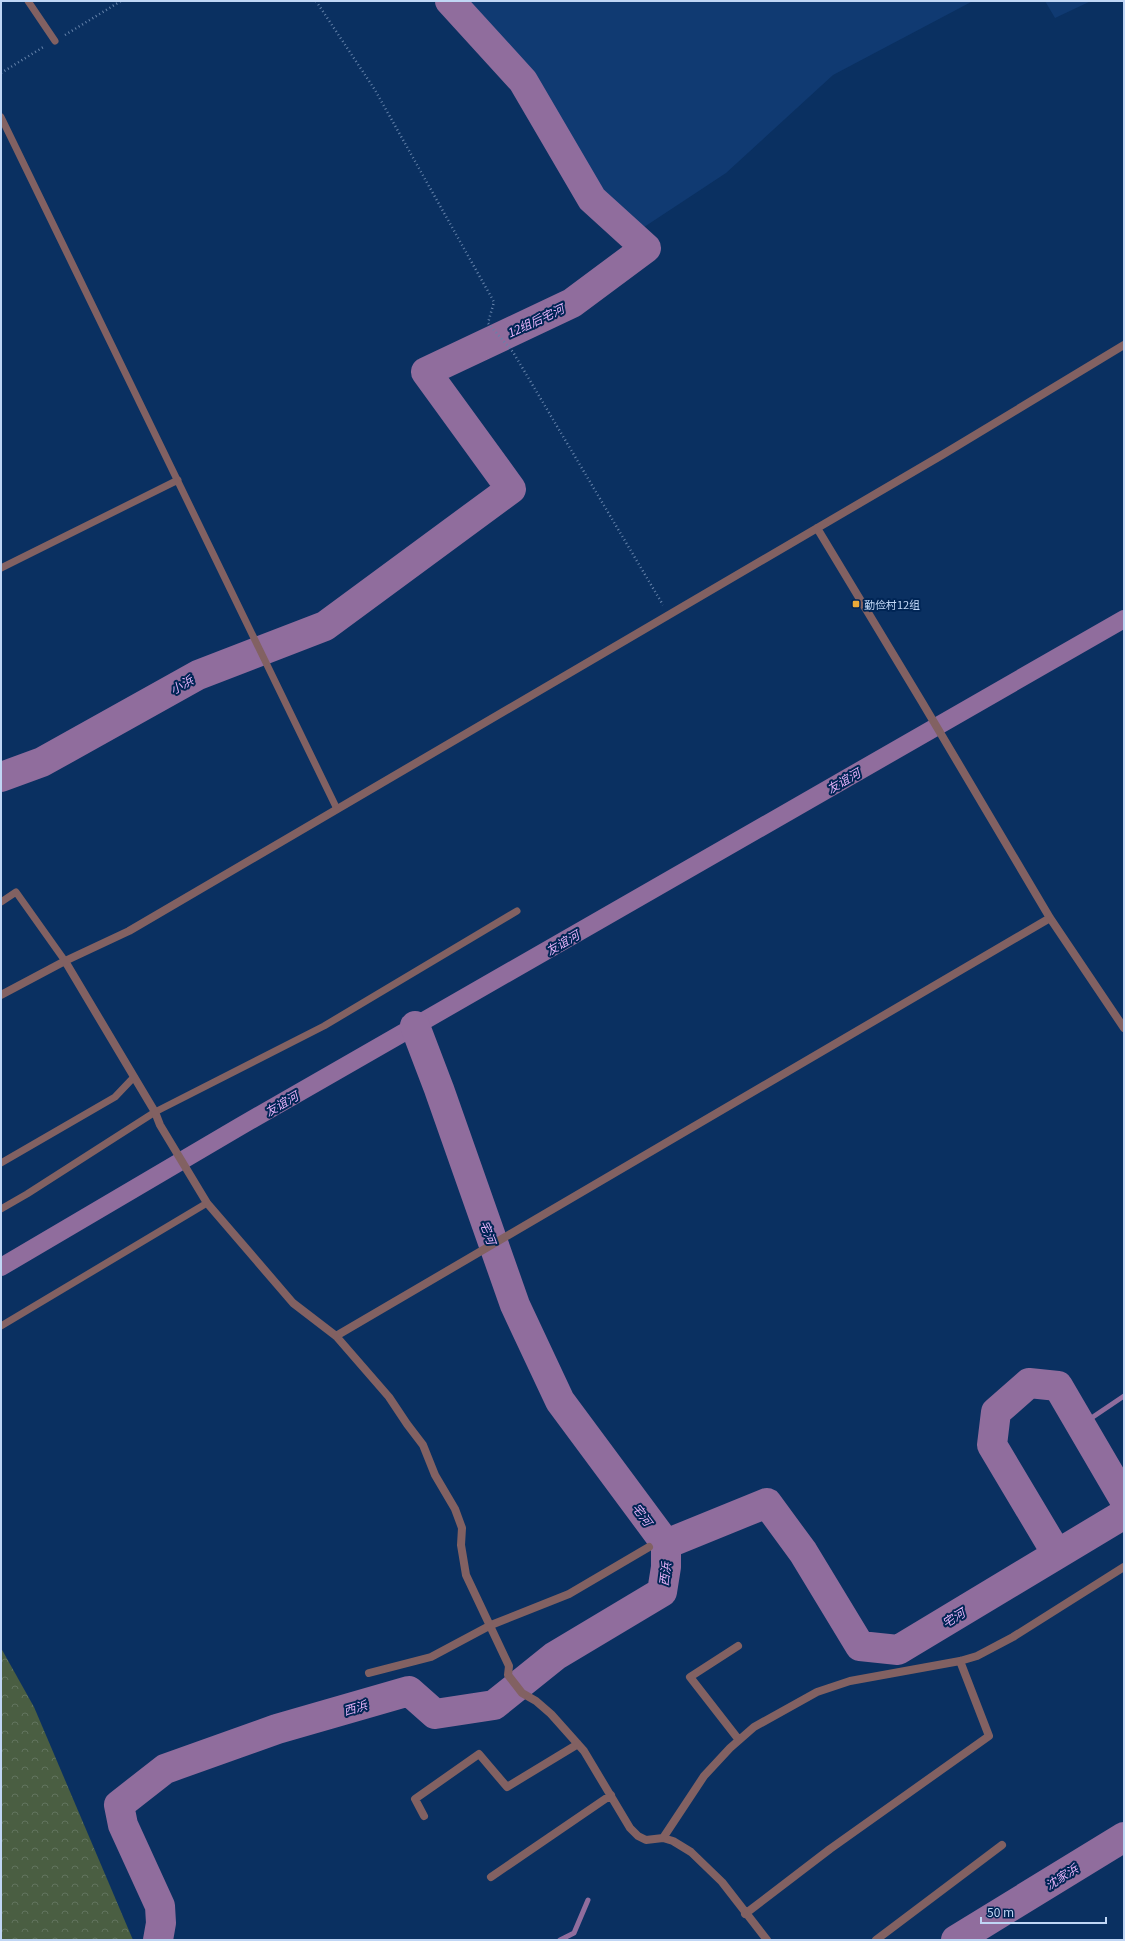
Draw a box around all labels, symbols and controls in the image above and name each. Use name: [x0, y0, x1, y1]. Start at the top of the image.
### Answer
water label: 12组后宅河: [504, 298, 568, 341]
place label: 勤俭村12组: [864, 596, 920, 612]
marker: 勤俭村12组: [851, 599, 861, 609]
water label: 小浜: [166, 670, 196, 697]
water label: 友谊河: [823, 763, 865, 796]
water label: 友谊河: [542, 925, 584, 958]
water label: 友谊河: [261, 1086, 303, 1119]
water label: 宅河: [477, 1218, 502, 1248]
water label: 宅河: [629, 1499, 658, 1530]
water label: 西浜: [654, 1560, 674, 1587]
water label: 宅河: [938, 1603, 969, 1630]
water label: 西浜: [341, 1695, 370, 1718]
water label: 沈家浜: [1041, 1859, 1082, 1893]
scale bar: [981, 1899, 1106, 1925]
text: 50 m: [987, 1903, 1014, 1920]

